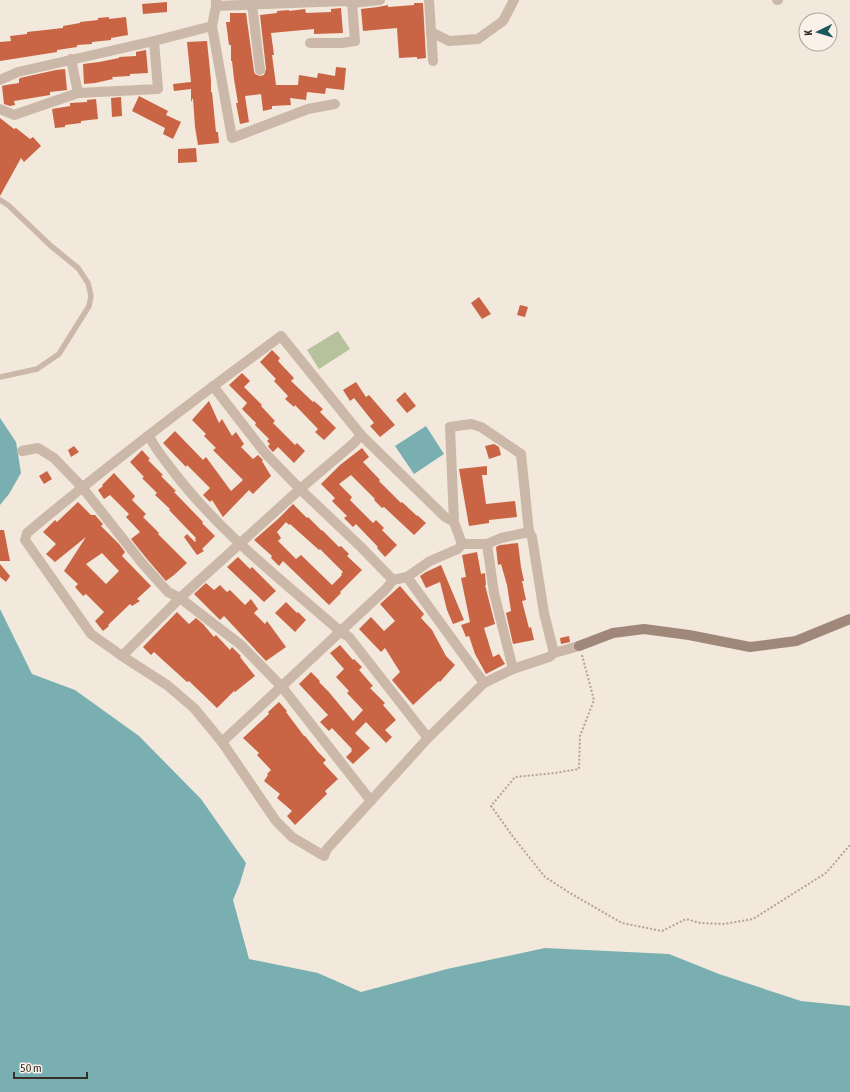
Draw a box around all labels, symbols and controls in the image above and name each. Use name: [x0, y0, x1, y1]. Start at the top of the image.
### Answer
north arrow: [798, 12, 838, 52]
text: K: [802, 29, 814, 36]
scale bar: [14, 1054, 87, 1080]
text: 50 m: [20, 1061, 42, 1075]

